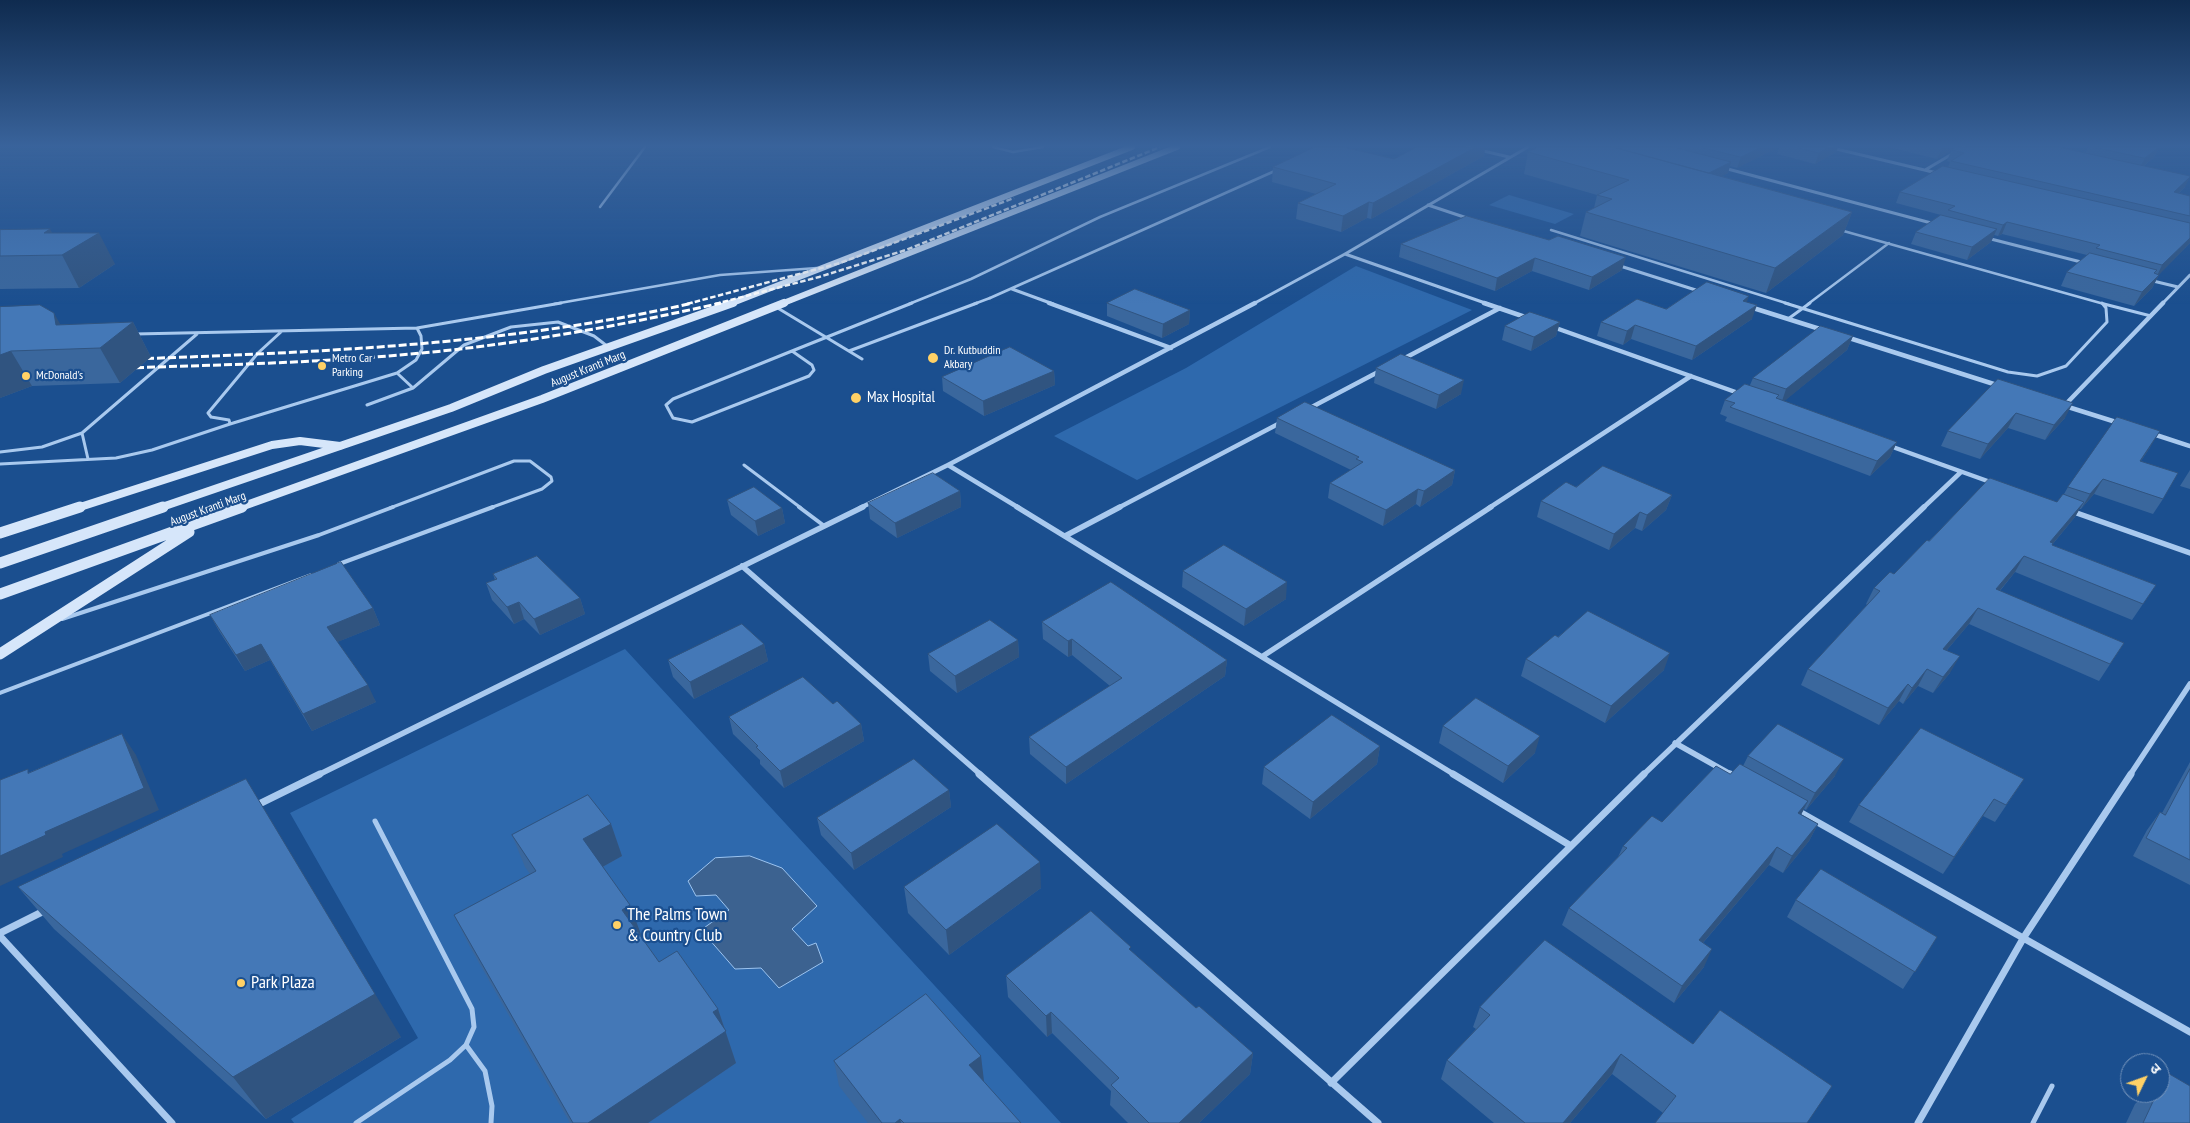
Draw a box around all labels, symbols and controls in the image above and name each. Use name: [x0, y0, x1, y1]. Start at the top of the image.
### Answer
place label: Dr. Kutbuddin Akbary: [944, 344, 1000, 372]
street label: August Kranti Marg: [548, 347, 628, 391]
marker: Dr. Kutbuddin Akbary: [926, 351, 940, 365]
place label: Metro Car Parking: [332, 352, 372, 380]
marker: Metro Car Parking: [316, 360, 328, 372]
place label: McDonald's: [36, 369, 83, 383]
marker: McDonald's: [20, 370, 32, 382]
place label: Max Hospital: [867, 389, 935, 407]
marker: Max Hospital: [849, 391, 863, 405]
street label: August Kranti Marg: [168, 489, 248, 529]
place label: The Palms Town & Country Club: [627, 904, 727, 946]
marker: The Palms Town & Country Club: [611, 919, 623, 931]
place label: Park Plaza: [251, 972, 315, 994]
marker: Park Plaza: [235, 977, 247, 989]
north arrow: [2120, 1053, 2170, 1103]
text: उ: [2146, 1060, 2165, 1078]

